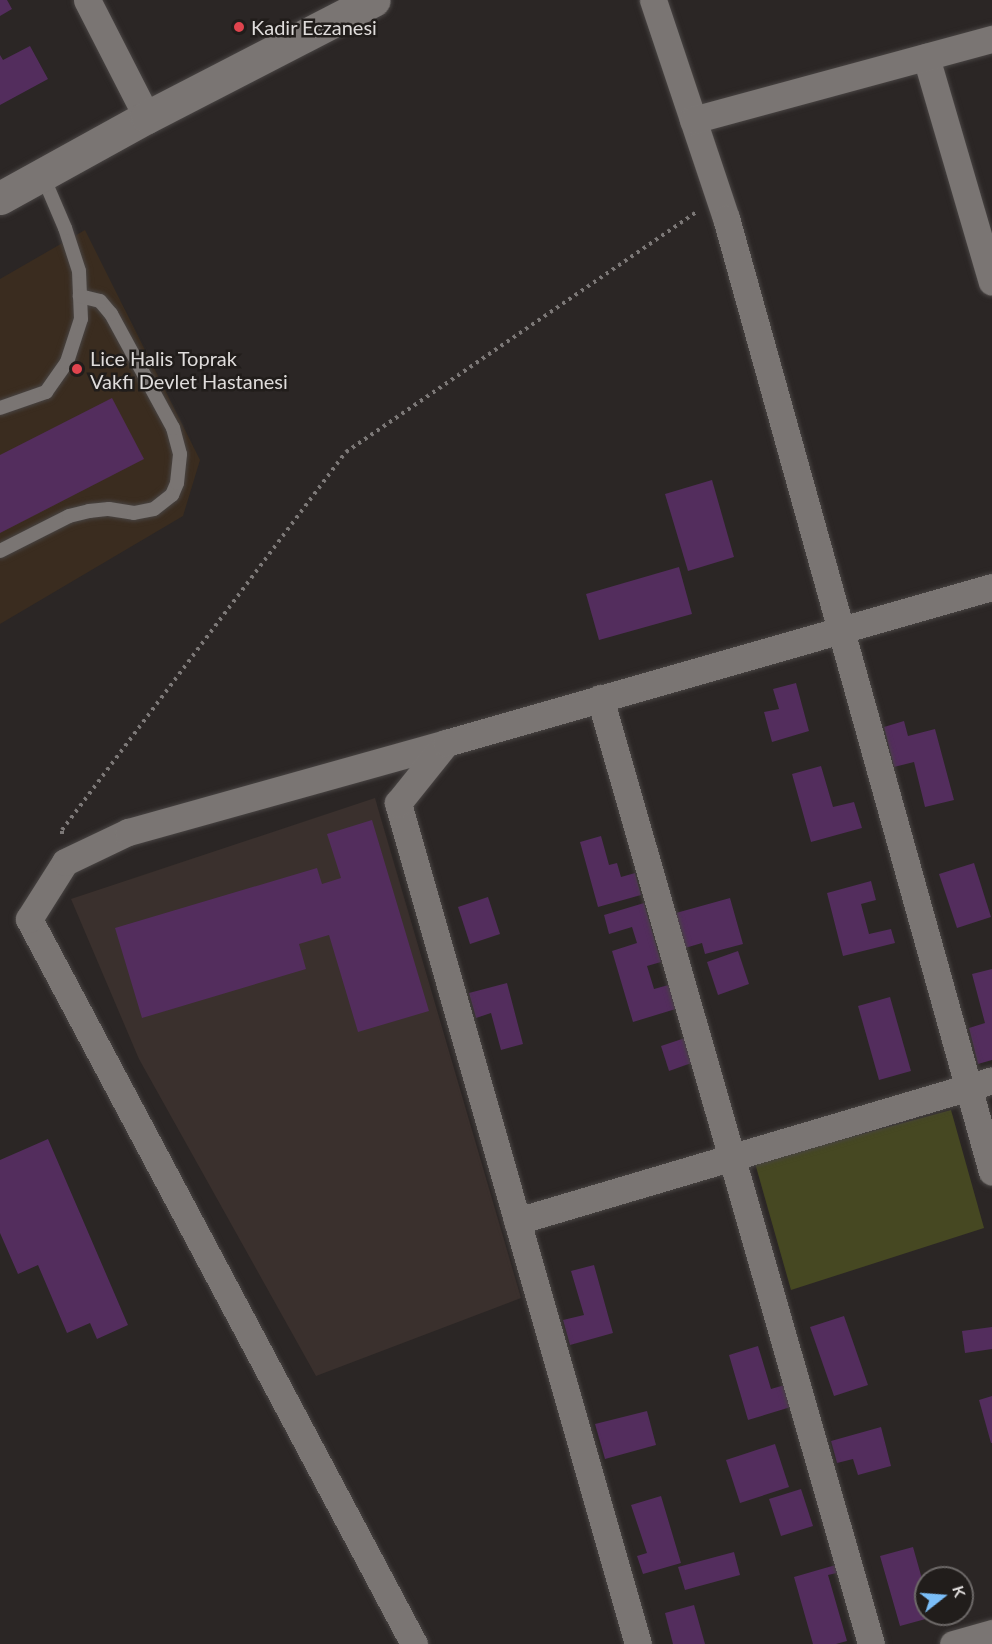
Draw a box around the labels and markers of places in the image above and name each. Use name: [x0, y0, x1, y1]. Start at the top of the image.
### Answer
place label: Kadir Eczanesi: [251, 15, 377, 39]
marker: Kadir Eczanesi: [232, 20, 246, 34]
place label: Lice Halis Toprak Vakfı Devlet Hastanesi: [90, 346, 288, 393]
marker: Lice Halis Toprak Vakfı Devlet Hastanesi: [68, 360, 86, 378]

